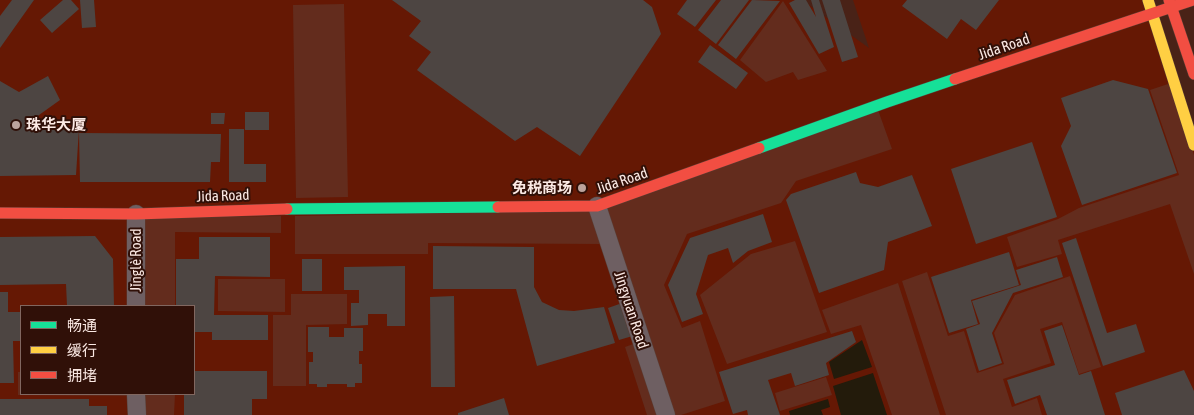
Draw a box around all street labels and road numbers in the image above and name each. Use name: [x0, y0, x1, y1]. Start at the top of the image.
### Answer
street label: Jida Road: [976, 30, 1032, 64]
street label: Jida Road: [594, 164, 650, 198]
street label: Jida Road: [196, 186, 250, 206]
street label: Jǐnglè Road: [127, 228, 145, 292]
street label: Jingyuan Road: [610, 269, 652, 351]

